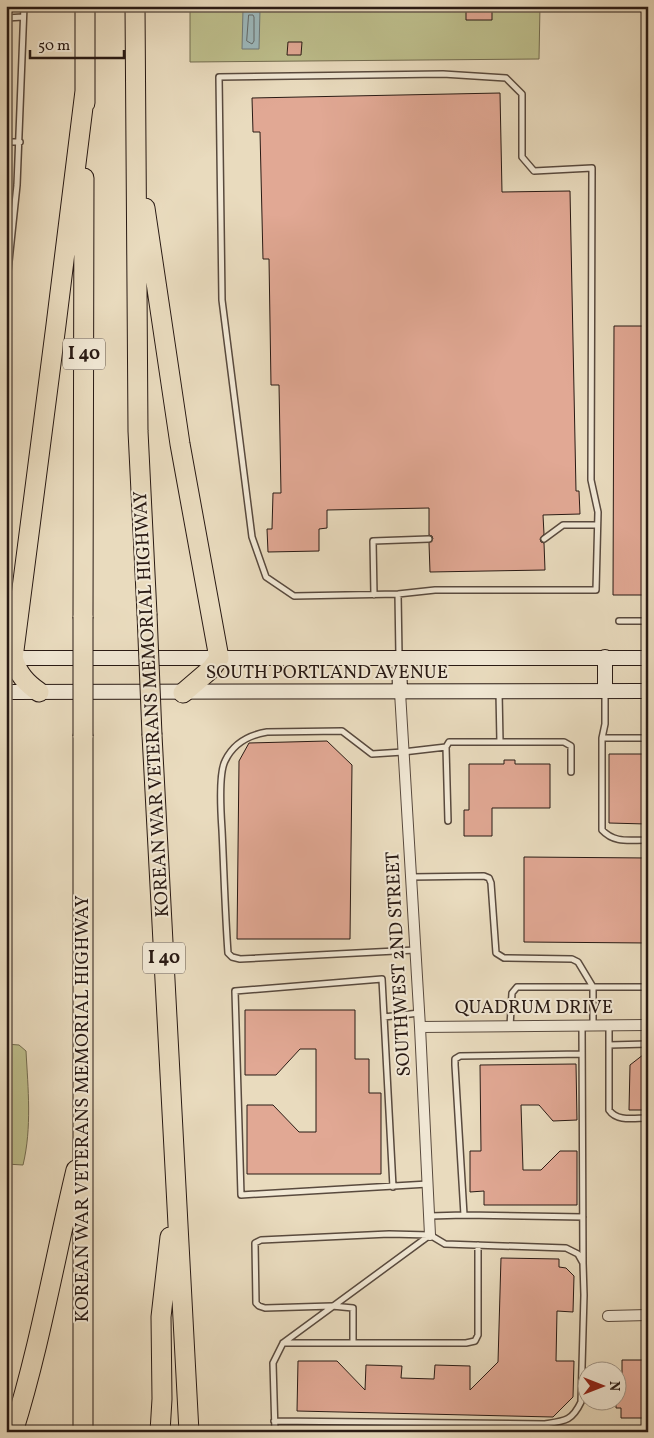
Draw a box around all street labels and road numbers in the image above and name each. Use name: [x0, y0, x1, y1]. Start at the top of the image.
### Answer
road number: I 40: [63, 338, 105, 369]
street label: KOREAN WAR VETERANS MEMORIAL HIGHWAY: [128, 490, 176, 918]
street label: SOUTH PORTLAND AVENUE: [206, 660, 448, 686]
street label: SOUTHWEST 2ND STREET: [380, 851, 418, 1077]
street label: KOREAN WAR VETERANS MEMORIAL HIGHWAY: [70, 895, 96, 1323]
road number: I 40: [143, 942, 185, 974]
street label: QUADRUM DRIVE: [455, 995, 613, 1021]

